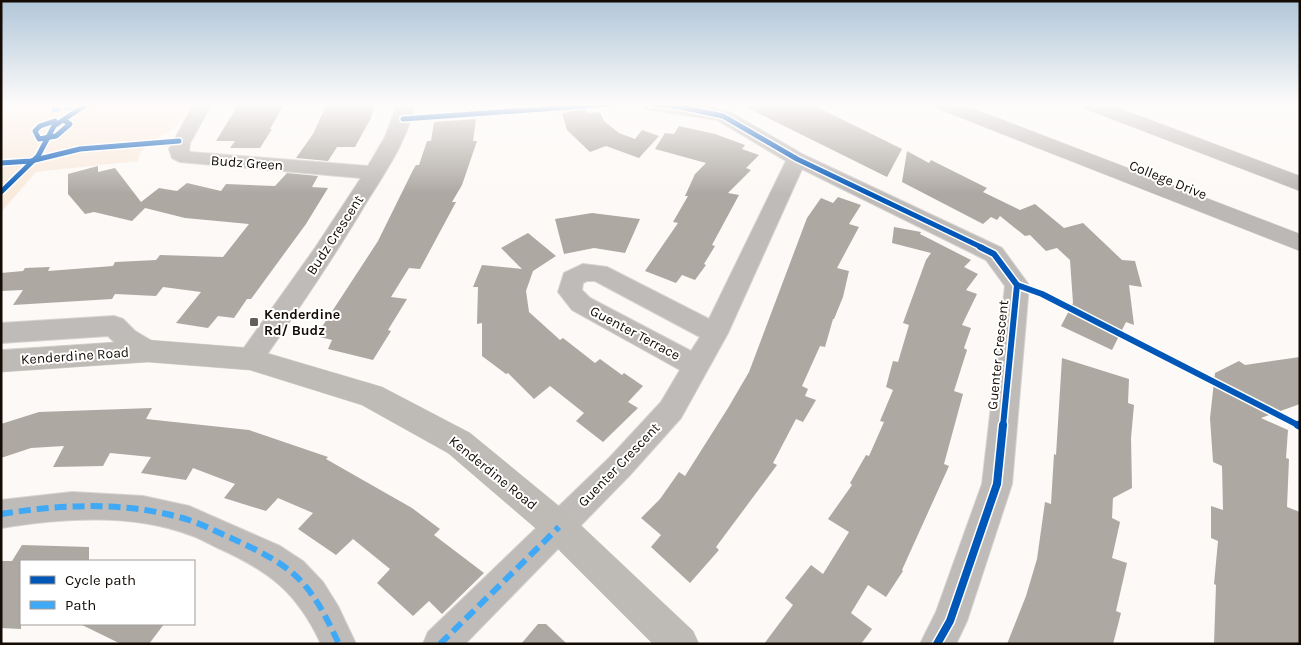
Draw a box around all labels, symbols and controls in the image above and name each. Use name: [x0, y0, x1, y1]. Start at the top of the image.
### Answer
street label: Budz Green: [210, 152, 284, 174]
street label: College Drive: [1127, 157, 1209, 203]
street label: Budz Crescent: [303, 192, 367, 278]
street label: Guenter Crescent: [984, 299, 1012, 411]
street label: Guenter Terrace: [587, 302, 683, 364]
place label: Kenderdine Rd/ Budz: [264, 306, 340, 339]
marker: Kenderdine Rd/ Budz: [248, 316, 260, 328]
street label: Kenderdine Road: [20, 344, 130, 368]
street label: Guenter Crescent: [575, 419, 663, 511]
street label: Kenderdine Road: [446, 432, 540, 514]
legend: [20, 560, 195, 625]
text: Cycle path: [65, 571, 136, 589]
text: Path: [65, 596, 96, 614]

